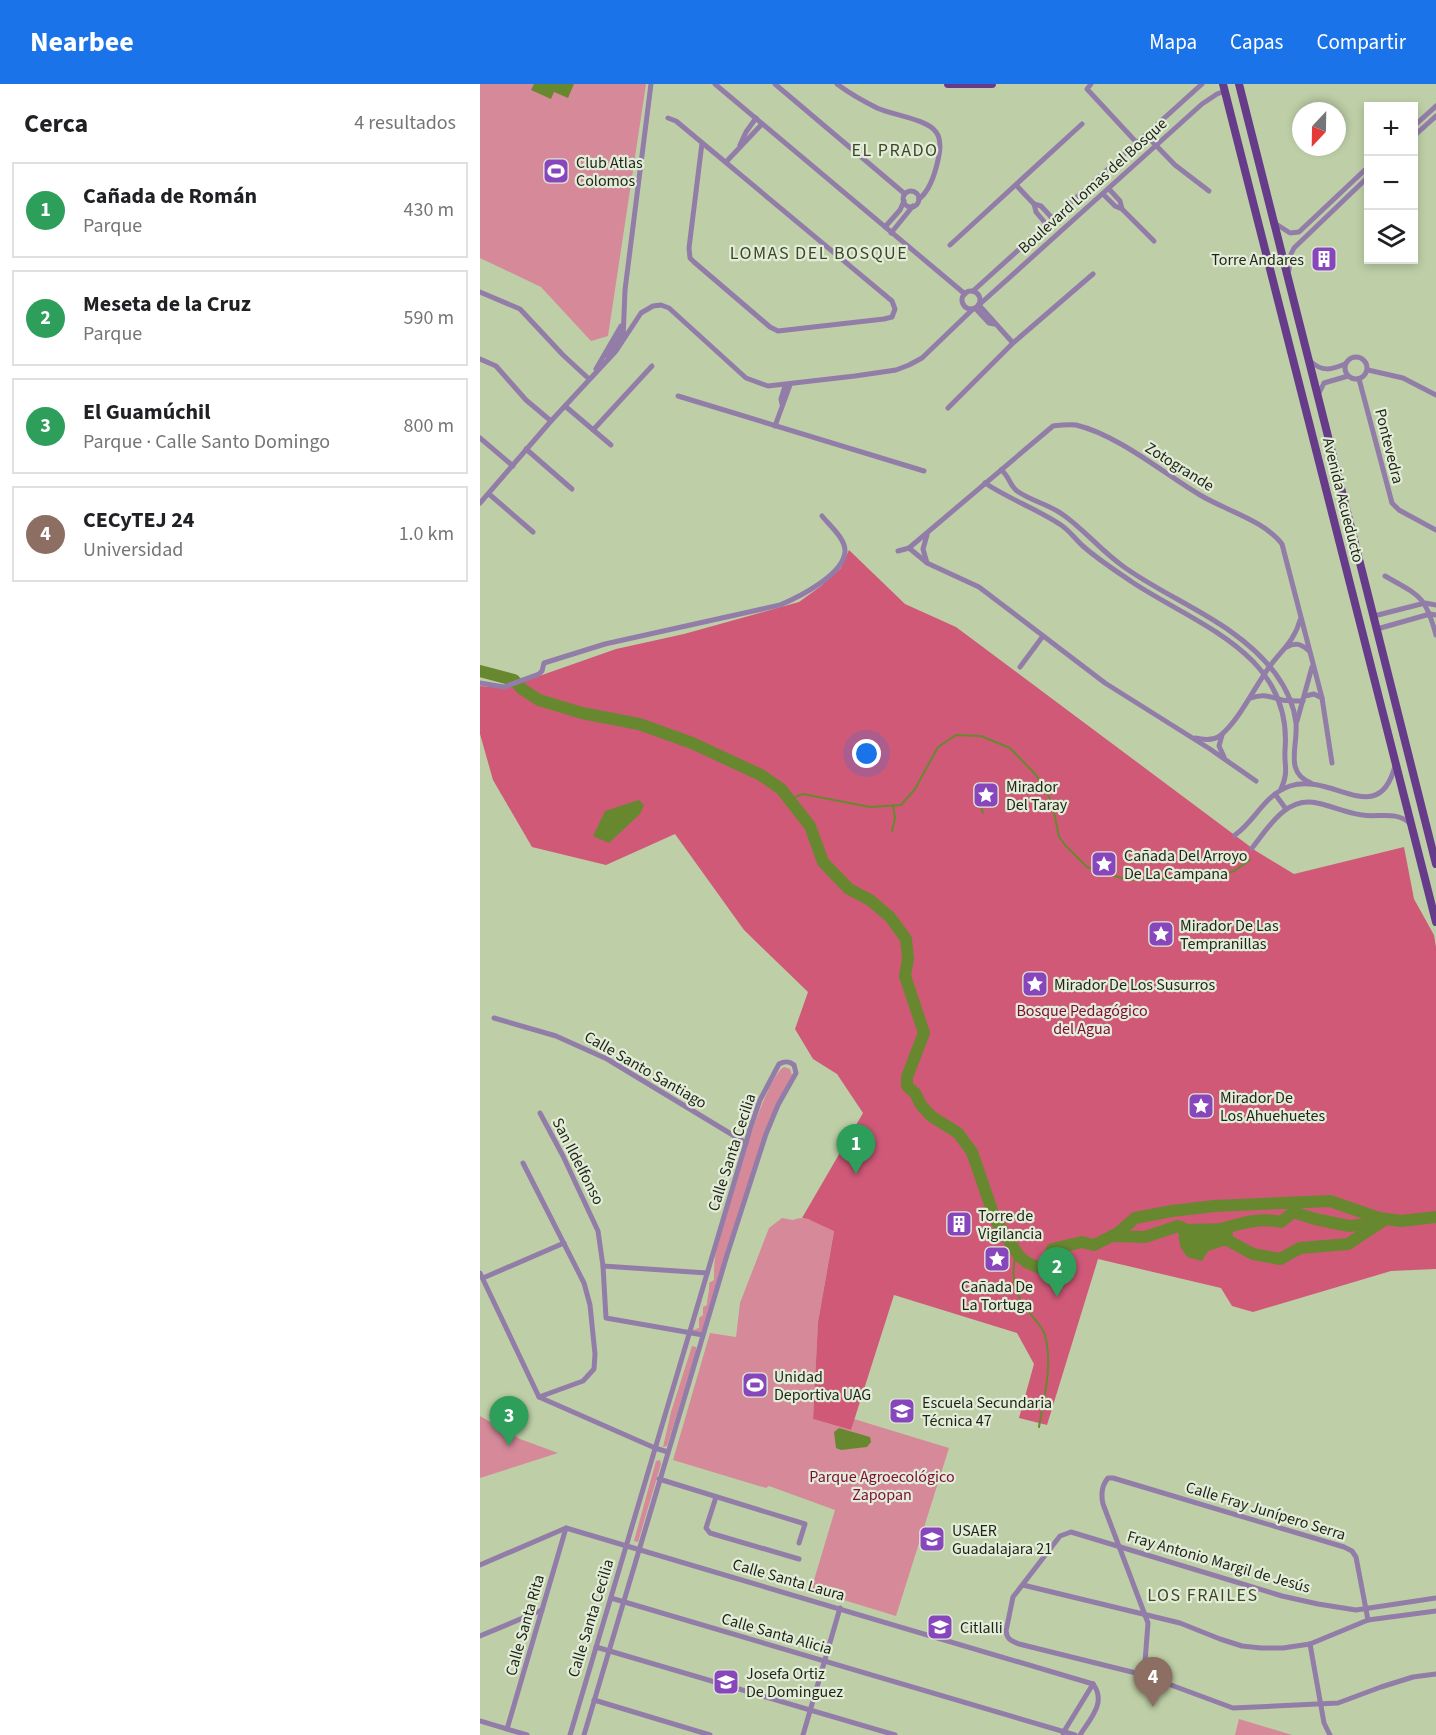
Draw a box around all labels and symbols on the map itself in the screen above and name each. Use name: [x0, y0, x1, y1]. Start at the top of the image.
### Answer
north arrow: [1292, 102, 1346, 156]
street label: Boulevard Lomas del Bosque: [1013, 113, 1172, 259]
district label: EL PRADO: [852, 138, 939, 163]
place label: Club Atlas Colomos: [576, 152, 643, 192]
sports icon: Club Atlas Colomos: [541, 156, 571, 186]
district label: LOMAS DEL BOSQUE: [730, 241, 908, 266]
building icon: Torre Andares: [1309, 244, 1339, 274]
place label: Torre Andares: [1211, 249, 1304, 271]
street label: Pontevedra: [1369, 406, 1409, 486]
street label: Avenida Acueducto: [1317, 435, 1369, 565]
street label: Zotogrande: [1141, 437, 1218, 497]
your location: [852, 739, 881, 768]
place label: Mirador Del Taray: [1006, 776, 1068, 816]
place icon: Mirador Del Taray: [971, 780, 1001, 810]
place label: Cañada Del Arroyo De La Campana: [1124, 845, 1248, 885]
place icon: Cañada Del Arroyo De La Campana: [1089, 849, 1119, 879]
place label: Mirador De Las Tempranillas: [1180, 915, 1279, 955]
place icon: Mirador De Las Tempranillas: [1146, 919, 1176, 949]
place icon: Mirador De Los Susurros: [1020, 969, 1050, 999]
place label: Mirador De Los Susurros: [1054, 974, 1215, 996]
park label: Bosque Pedagógico del Agua: [1016, 1000, 1148, 1040]
street label: Calle Santo Santiago: [580, 1026, 711, 1114]
place label: Mirador De Los Ahuehuetes: [1220, 1087, 1325, 1127]
street label: Calle Santa Cecilia: [703, 1091, 761, 1214]
place icon: Mirador De Los Ahuehuetes: [1186, 1091, 1216, 1121]
street label: San Ildelfonso: [547, 1114, 609, 1209]
pin: 1: [836, 1124, 875, 1174]
place label: Torre de Vigilancia: [978, 1205, 1042, 1245]
building icon: Torre de Vigilancia: [944, 1209, 974, 1239]
place icon: Cañada De La Tortuga: [982, 1244, 1012, 1274]
pin: 2: [1038, 1248, 1076, 1297]
place label: Cañada De La Tortuga: [961, 1276, 1033, 1316]
place label: Unidad Deportiva UAG: [774, 1366, 871, 1406]
sports icon: Unidad Deportiva UAG: [740, 1370, 770, 1400]
place label: Escuela Secundaria Técnica 47: [922, 1392, 1052, 1432]
pin: 3: [489, 1396, 528, 1446]
school or university icon: Escuela Secundaria Técnica 47: [887, 1396, 917, 1426]
park label: Parque Agroecológico Zapopan: [809, 1466, 955, 1506]
street label: Calle Fray Junípero Serra: [1183, 1476, 1348, 1546]
place label: USAER Guadalajara 21: [952, 1520, 1052, 1560]
school or university icon: USAER Guadalajara 21: [917, 1524, 947, 1554]
street label: Fray Antonio Margil de Jesús: [1125, 1525, 1313, 1599]
street label: Calle Santa Laura: [730, 1553, 848, 1607]
street label: Calle Santa Cecilia: [563, 1556, 619, 1680]
street label: Calle Santa Rita: [500, 1572, 550, 1678]
district label: LOS FRAILES: [1147, 1583, 1259, 1608]
street label: Calle Santa Alicia: [719, 1608, 835, 1660]
school or university icon: Citlalli: [925, 1612, 955, 1642]
place label: Citlalli: [960, 1617, 1003, 1639]
pin: 4: [1134, 1658, 1172, 1707]
place label: Josefa Ortiz De Dominguez: [746, 1663, 843, 1703]
school or university icon: Josefa Ortiz De Dominguez: [711, 1667, 741, 1697]

